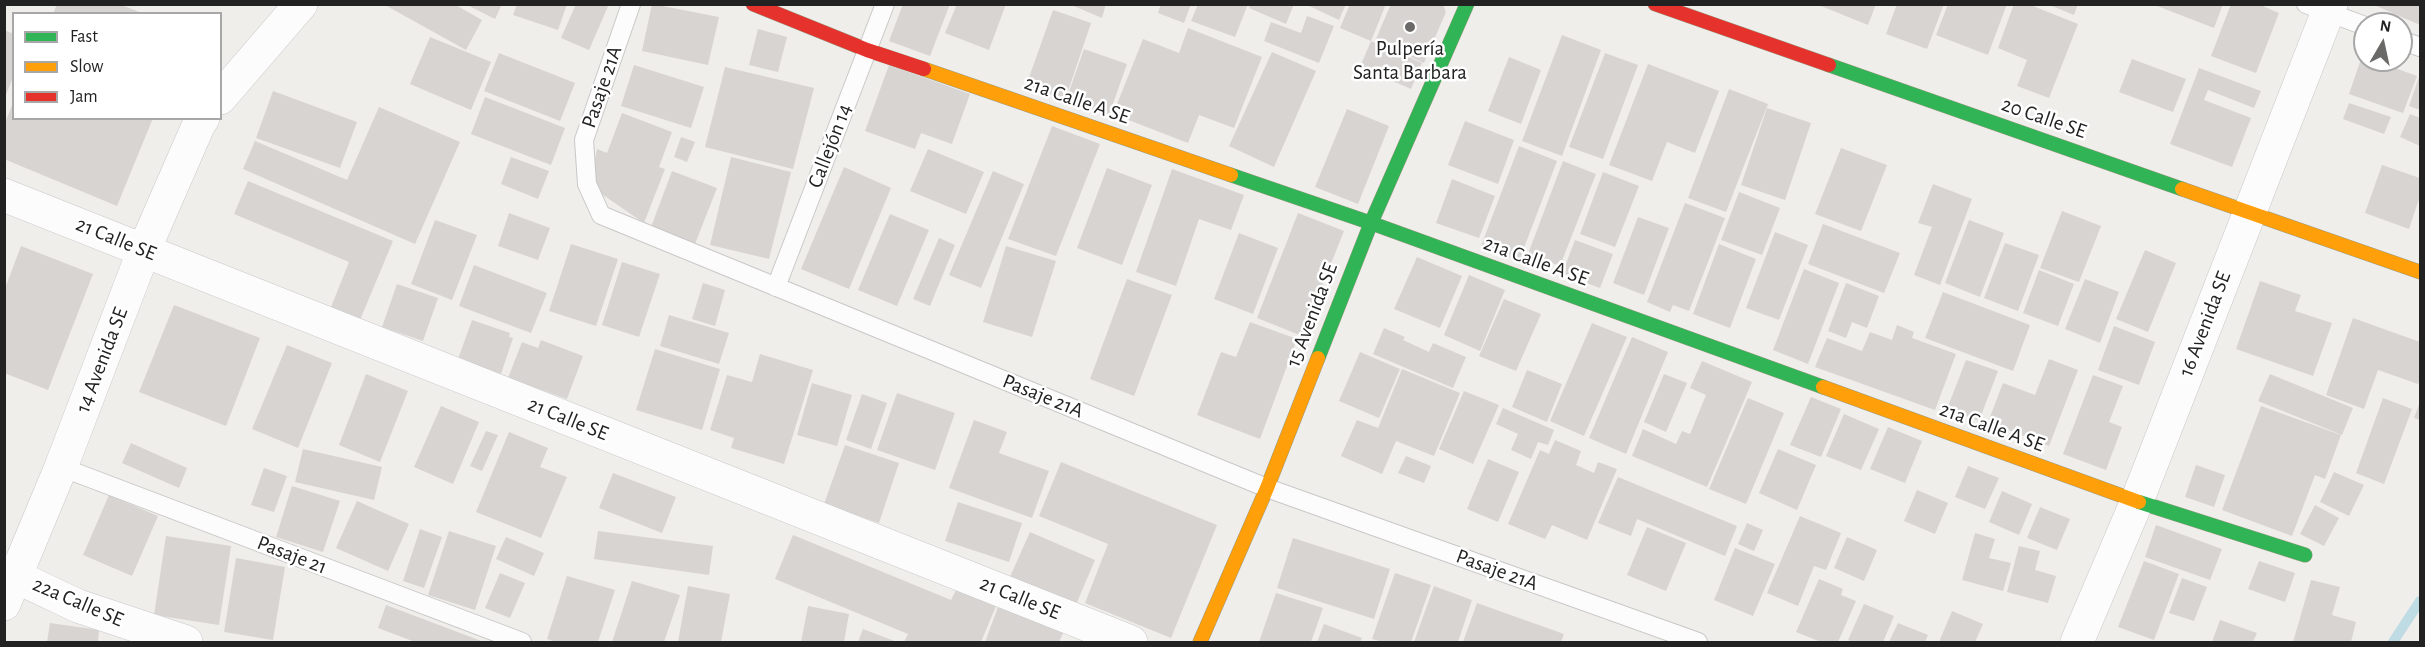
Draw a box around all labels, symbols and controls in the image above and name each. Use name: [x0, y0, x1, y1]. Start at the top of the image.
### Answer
legend: [12, 12, 222, 120]
north arrow: [2353, 12, 2413, 72]
text: N: [2379, 17, 2392, 35]
marker: Pulpería Santa Barbara: [1403, 20, 1417, 34]
text: Fast: [70, 28, 98, 46]
place label: Pulpería Santa Barbara: [1353, 36, 1467, 86]
street label: Pasaje 21A: [576, 43, 628, 131]
text: Slow: [70, 58, 103, 76]
street label: 21a Calle A SE: [1021, 70, 1133, 130]
text: Jam: [70, 88, 98, 106]
street label: 20 Calle SE: [1998, 92, 2090, 144]
street label: Callejón 14: [802, 100, 858, 192]
street label: 21 Calle SE: [72, 212, 160, 266]
street label: 21a Calle A SE: [1480, 230, 1592, 292]
street label: 15 Avenida SE: [1281, 259, 1343, 371]
street label: 16 Avenida SE: [2173, 268, 2237, 380]
street label: 14 Avenida SE: [70, 304, 134, 416]
street label: Pasaje 21A: [999, 368, 1087, 424]
street label: 21 Calle SE: [524, 392, 612, 446]
street label: 21a Calle A SE: [1936, 396, 2048, 458]
street label: Pasaje 21: [253, 530, 331, 580]
street label: Pasaje 21A: [1453, 544, 1541, 596]
street label: 21 Calle SE: [976, 571, 1064, 625]
street label: 22a Calle SE: [29, 572, 127, 632]

